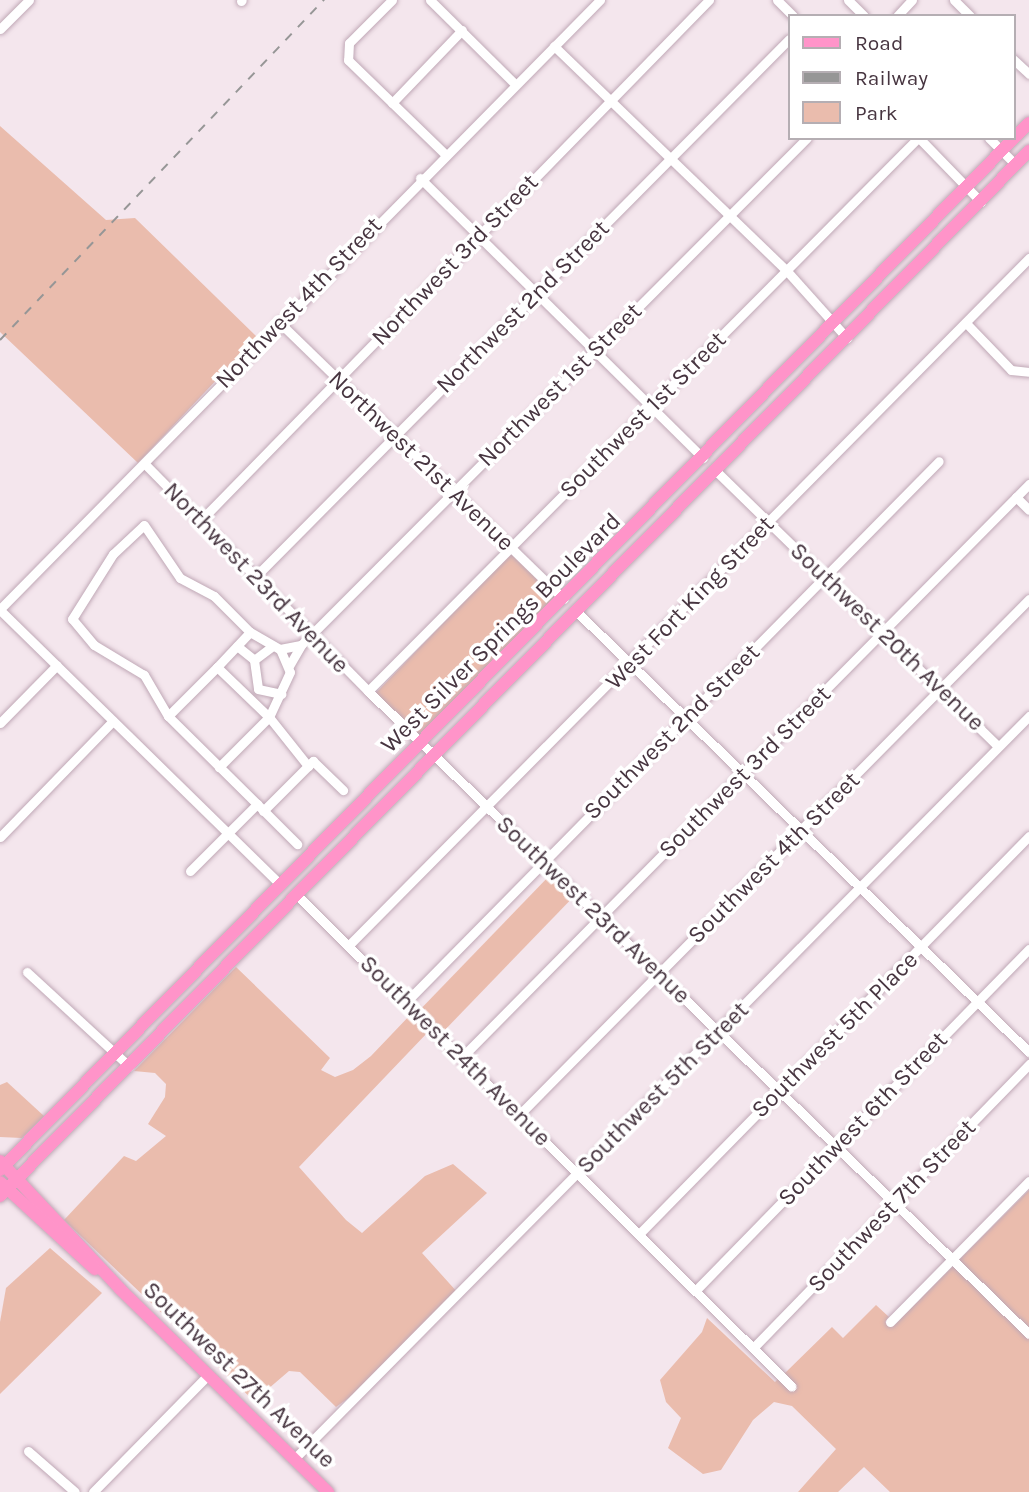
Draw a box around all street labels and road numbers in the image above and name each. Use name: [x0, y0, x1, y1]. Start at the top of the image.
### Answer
street label: Northwest 3rd Street: [366, 168, 544, 352]
street label: Northwest 4th Street: [210, 211, 388, 395]
street label: Northwest 2nd Street: [430, 214, 616, 400]
street label: Northwest 1st Street: [472, 297, 648, 473]
street label: Southwest 1st Street: [554, 326, 732, 504]
street label: Northwest 21st Avenue: [322, 365, 520, 557]
street label: Northwest 23rd Avenue: [157, 476, 355, 680]
street label: West Silver Springs Boulevard: [375, 507, 627, 759]
street label: West Fort King Street: [600, 510, 780, 696]
street label: Southwest 20th Avenue: [784, 537, 990, 737]
street label: Southwest 2nd Street: [578, 638, 766, 826]
street label: Southwest 3rd Street: [653, 680, 837, 864]
street label: Southwest 4th Street: [682, 766, 866, 950]
street label: Southwest 23rd Avenue: [490, 810, 696, 1010]
street label: Southwest 5th Place: [746, 946, 924, 1124]
street label: Southwest 24th Avenue: [354, 950, 556, 1152]
street label: Southwest 5th Street: [571, 996, 755, 1180]
street label: Southwest 6th Street: [772, 1026, 954, 1212]
street label: Southwest 7th Street: [802, 1114, 982, 1298]
street label: Southwest 27th Avenue: [137, 1276, 341, 1474]

